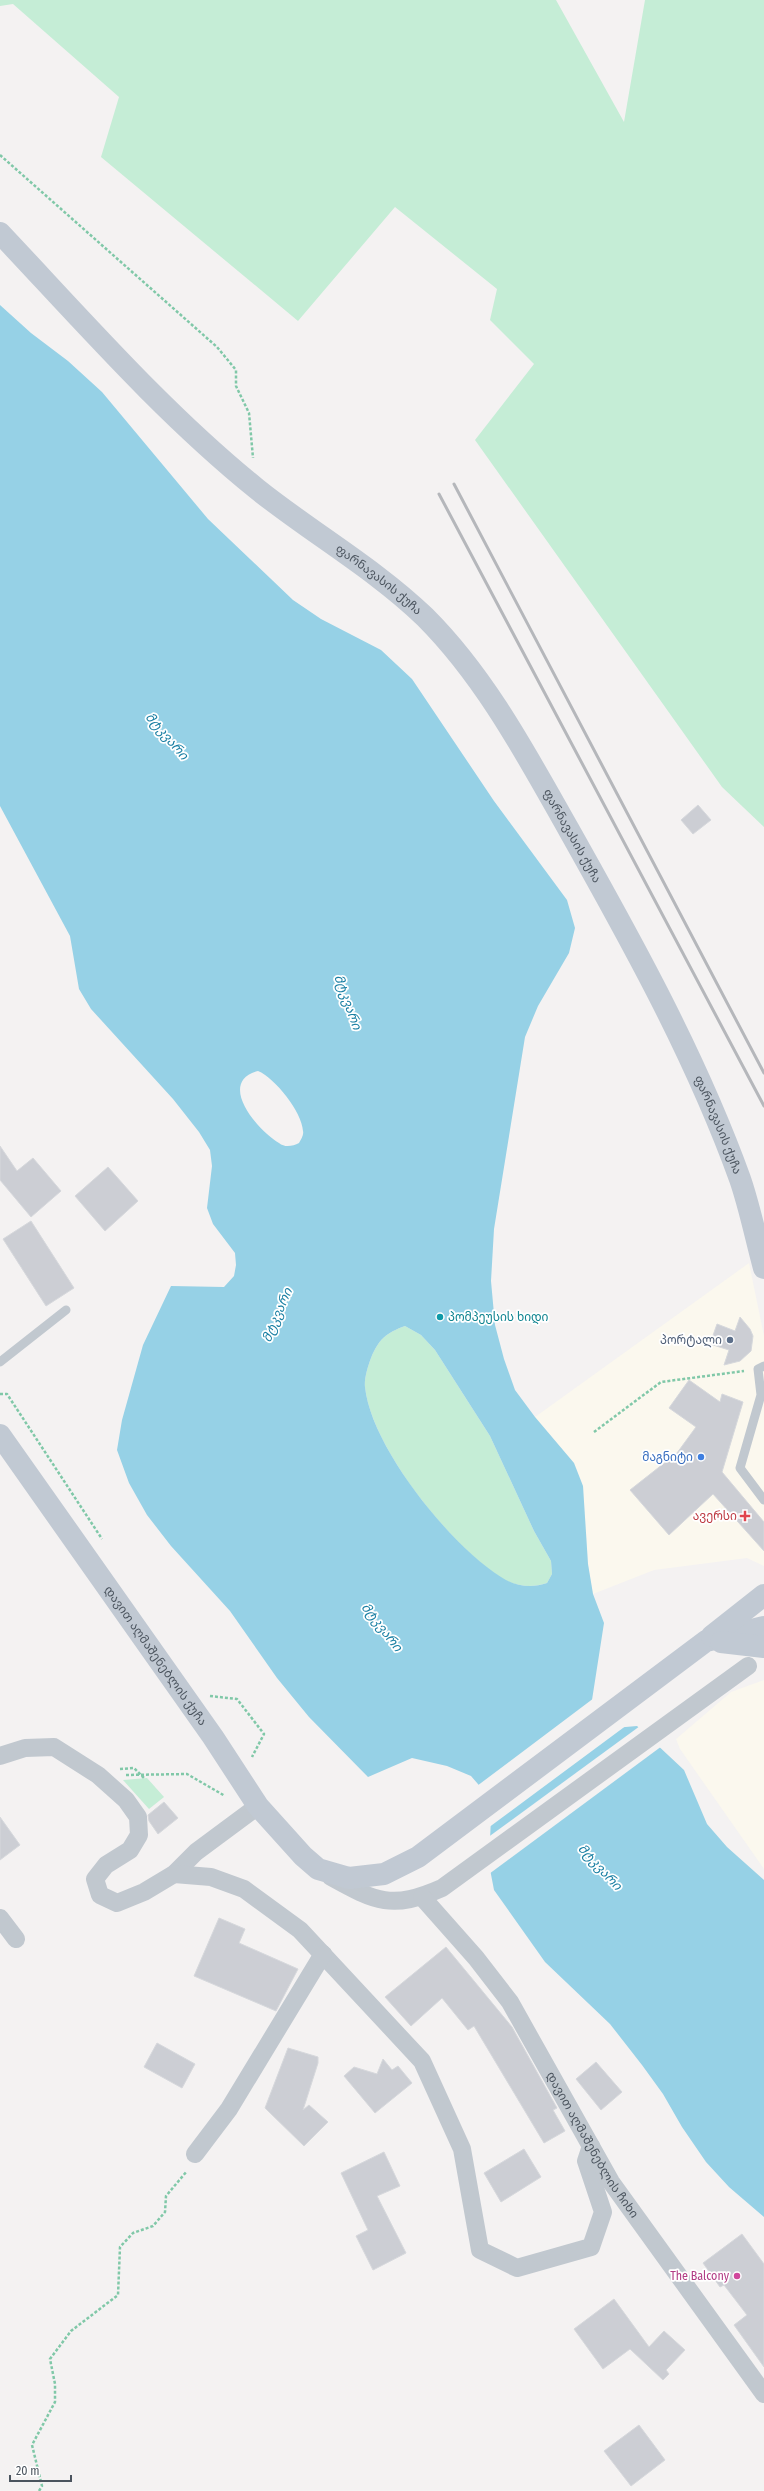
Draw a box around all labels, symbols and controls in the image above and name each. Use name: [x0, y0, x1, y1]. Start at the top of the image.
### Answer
street label: ფარნავასის ქუჩა: [333, 542, 425, 618]
water label: მტკვარი: [142, 709, 192, 764]
street label: ფარნავასის ქუჩა: [540, 786, 604, 885]
water label: მტკვარი: [330, 972, 365, 1032]
street label: ფარნავასის ქუჩა: [692, 1073, 745, 1176]
water label: მტკვარი: [259, 1285, 296, 1345]
place label: პომპეუსის ხიდი: [448, 1310, 549, 1325]
marker: პომპეუსის ხიდი: [435, 1312, 445, 1322]
place label: პორტალი: [660, 1333, 722, 1348]
marker: პორტალი: [725, 1335, 735, 1345]
place label: მაგნიტი: [642, 1450, 693, 1464]
marker: მაგნიტი: [696, 1452, 706, 1462]
place label: ავერსი: [693, 1509, 737, 1523]
marker: ავერსი: [740, 1511, 750, 1521]
street label: დავით აღმაშენებლის ქუჩა: [101, 1583, 210, 1728]
water label: მტკვარი: [358, 1600, 406, 1655]
water label: მტკვარი: [574, 1841, 625, 1894]
street label: დავით აღმაშენებლის ჩიხი: [543, 2069, 642, 2221]
place label: The Balcony: [670, 2269, 730, 2283]
marker: The Balcony: [732, 2271, 742, 2281]
scale bar: [10, 2457, 71, 2483]
text: 20 m: [16, 2464, 40, 2478]

